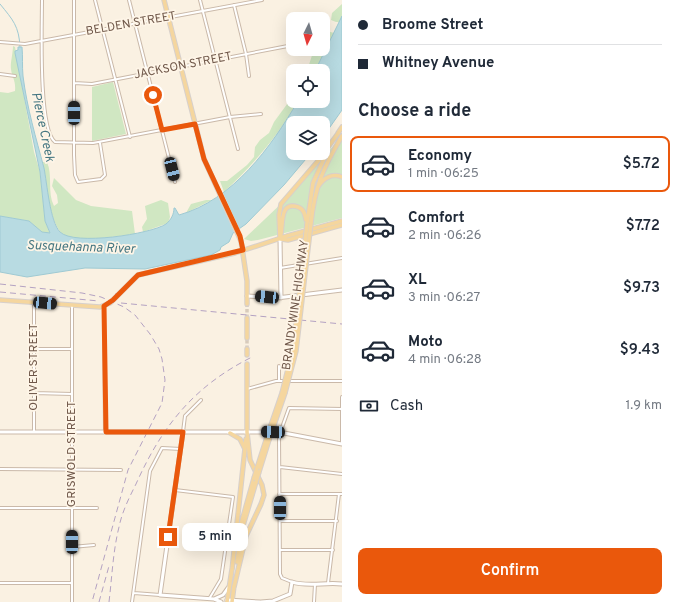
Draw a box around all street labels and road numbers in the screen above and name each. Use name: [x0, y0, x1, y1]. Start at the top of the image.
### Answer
street label: BELDEN STREET: [85, 8, 177, 40]
street label: JACKSON STREET: [133, 49, 233, 83]
street label: BRANDYWINE HIGHWAY: [279, 238, 313, 371]
street label: OLIVER STREET: [26, 323, 42, 411]
street label: GRISWOLD STREET: [64, 401, 80, 507]

